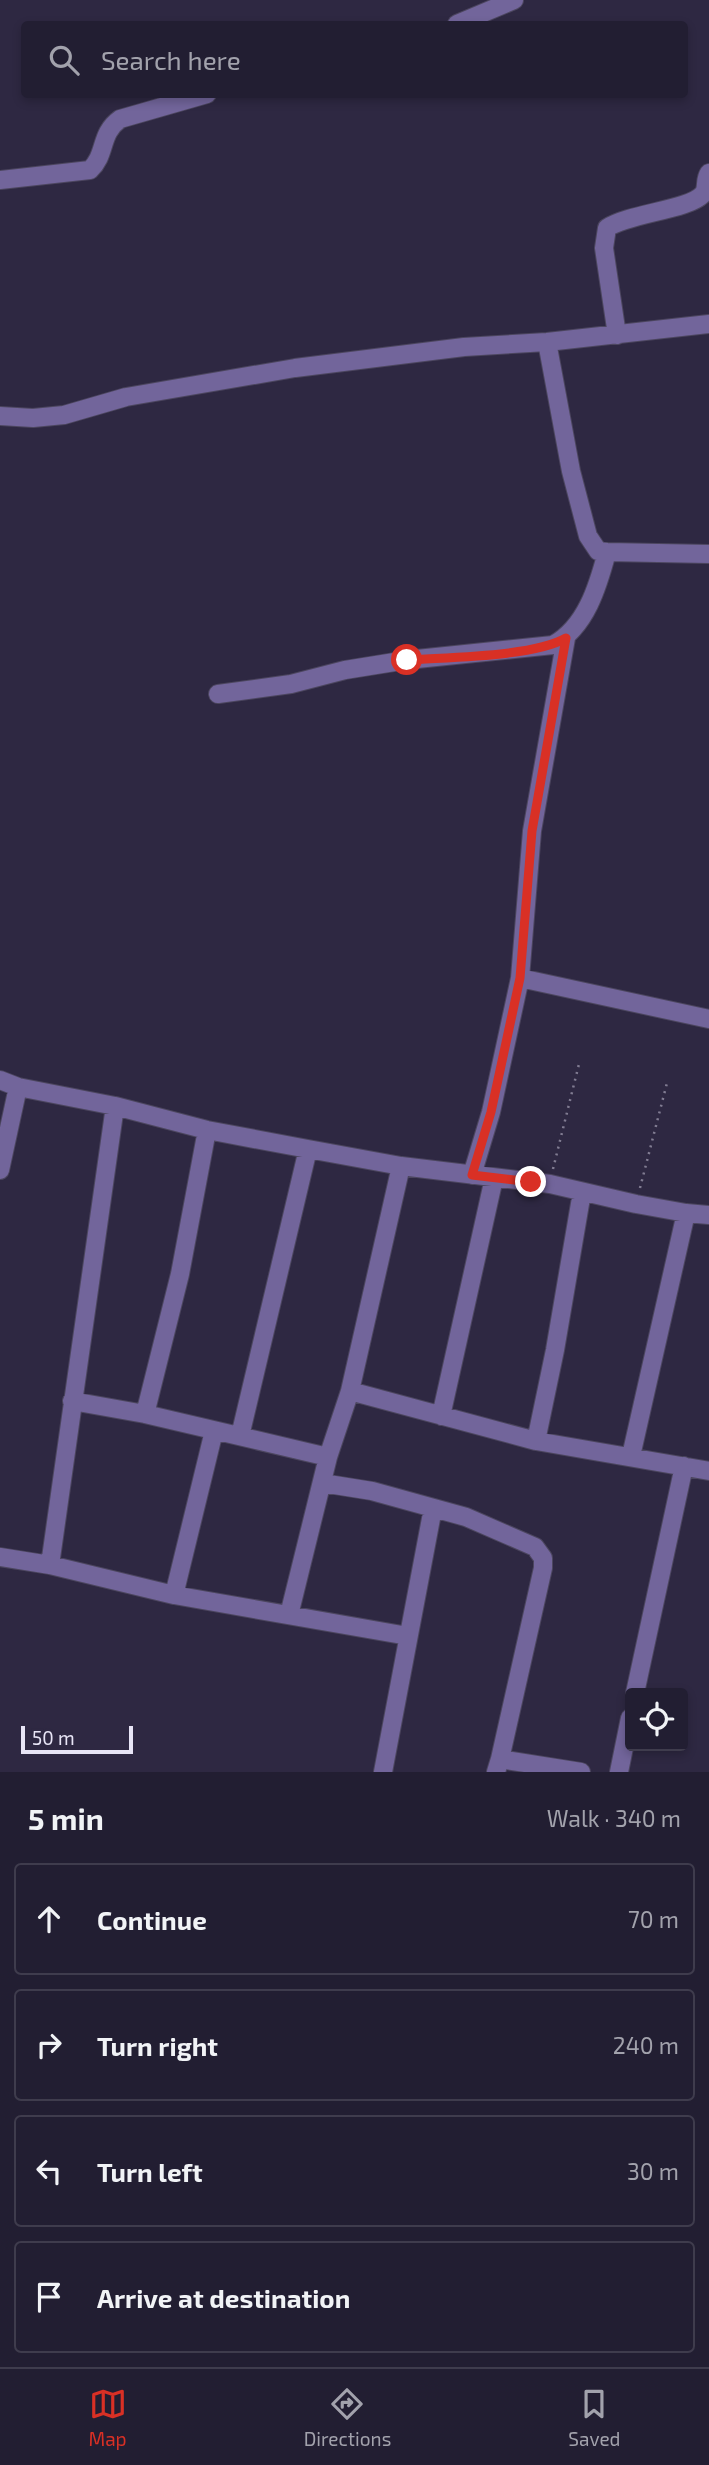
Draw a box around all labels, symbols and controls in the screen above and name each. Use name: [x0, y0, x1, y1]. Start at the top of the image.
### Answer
search box: [21, 21, 688, 98]
icon: search: [45, 41, 83, 79]
text: Search here: [101, 44, 241, 75]
route start: [391, 644, 422, 675]
route end: [515, 1166, 546, 1197]
map controls: [625, 1688, 688, 1751]
button: locate: [625, 1688, 688, 1751]
scale bar: [21, 1723, 133, 1755]
text: 50 m: [32, 1726, 75, 1749]
text: 5 min: [28, 1800, 104, 1836]
text: Walk · 340 m: [547, 1804, 681, 1832]
icon: ahead: [30, 1900, 68, 1938]
text: Continue: [97, 1904, 207, 1935]
text: 70 m: [628, 1905, 679, 1933]
icon: right: [30, 2026, 68, 2064]
text: Turn right: [97, 2030, 218, 2061]
text: 240 m: [613, 2031, 679, 2059]
icon: left: [30, 2152, 68, 2190]
text: Turn left: [97, 2156, 203, 2187]
text: 30 m: [627, 2157, 679, 2185]
icon: arrive: [30, 2278, 68, 2316]
text: Arrive at destination: [97, 2282, 350, 2313]
tab: Map: [89, 2385, 127, 2450]
tab: Directions: [304, 2385, 391, 2450]
tab: Saved: [568, 2385, 620, 2450]

